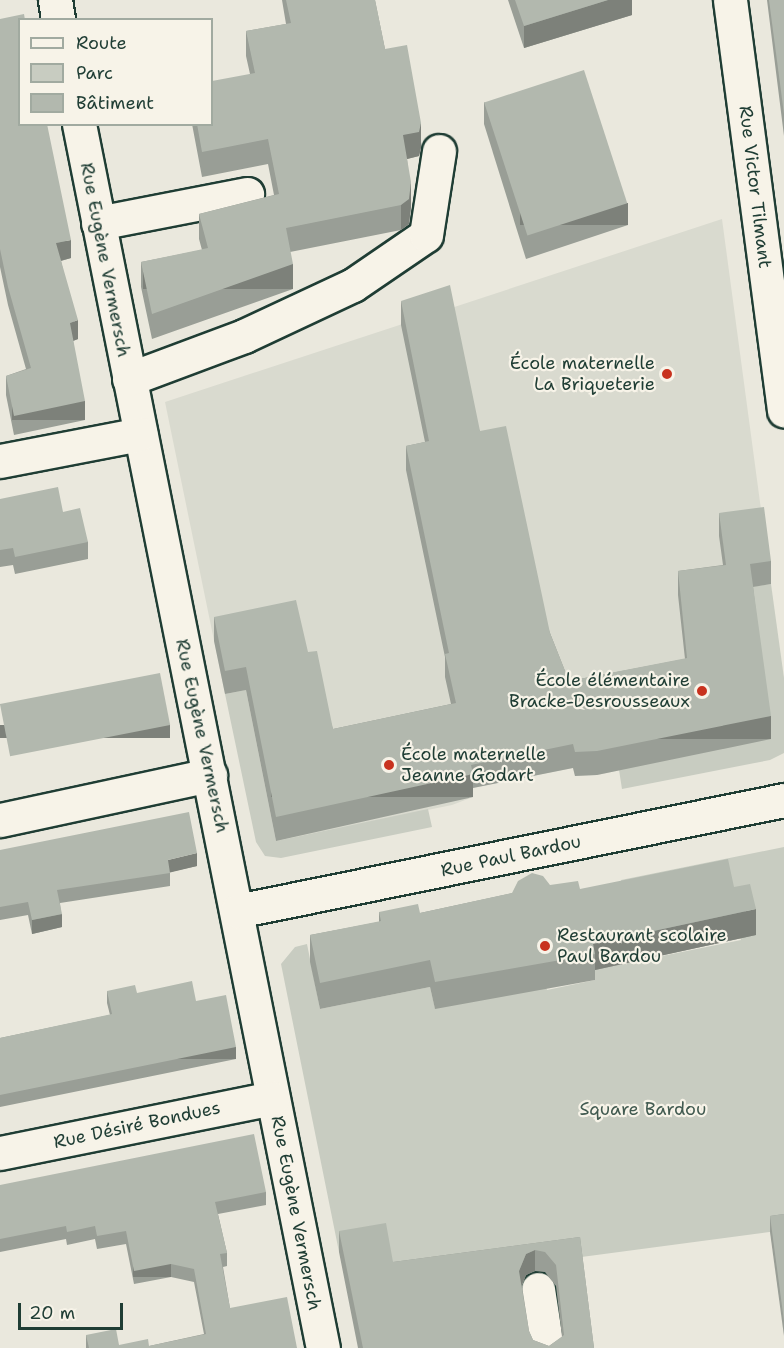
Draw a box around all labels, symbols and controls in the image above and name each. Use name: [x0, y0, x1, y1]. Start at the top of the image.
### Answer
legend: [18, 18, 213, 126]
text: Route: [76, 31, 127, 55]
text: Parc: [76, 61, 113, 85]
text: Bâtiment: [76, 91, 154, 115]
street label: Rue Victor Tilmant: [734, 105, 776, 269]
street label: Rue Eugène Vermersch: [76, 161, 134, 359]
place label: École maternelle La Briqueterie: [510, 353, 655, 395]
marker: École maternelle La Briqueterie: [660, 367, 674, 381]
street label: Rue Eugène Vermersch: [171, 637, 233, 835]
place label: École élémentaire Bracke-Desrousseaux: [509, 670, 690, 712]
marker: École élémentaire Bracke-Desrousseaux: [695, 684, 709, 698]
place label: École maternelle Jeanne Godart: [401, 744, 546, 786]
marker: École maternelle Jeanne Godart: [382, 758, 396, 772]
street label: Rue Paul Bardou: [439, 831, 583, 881]
place label: Restaurant scolaire Paul Bardou: [557, 925, 727, 968]
marker: Restaurant scolaire Paul Bardou: [538, 939, 552, 953]
street label: Rue Désiré Bondues: [52, 1097, 222, 1153]
park label: Square Bardou: [580, 1098, 706, 1120]
street label: Rue Eugène Vermersch: [267, 1114, 325, 1312]
scale bar: [21, 1291, 126, 1329]
text: 20 m: [29, 1301, 75, 1325]

